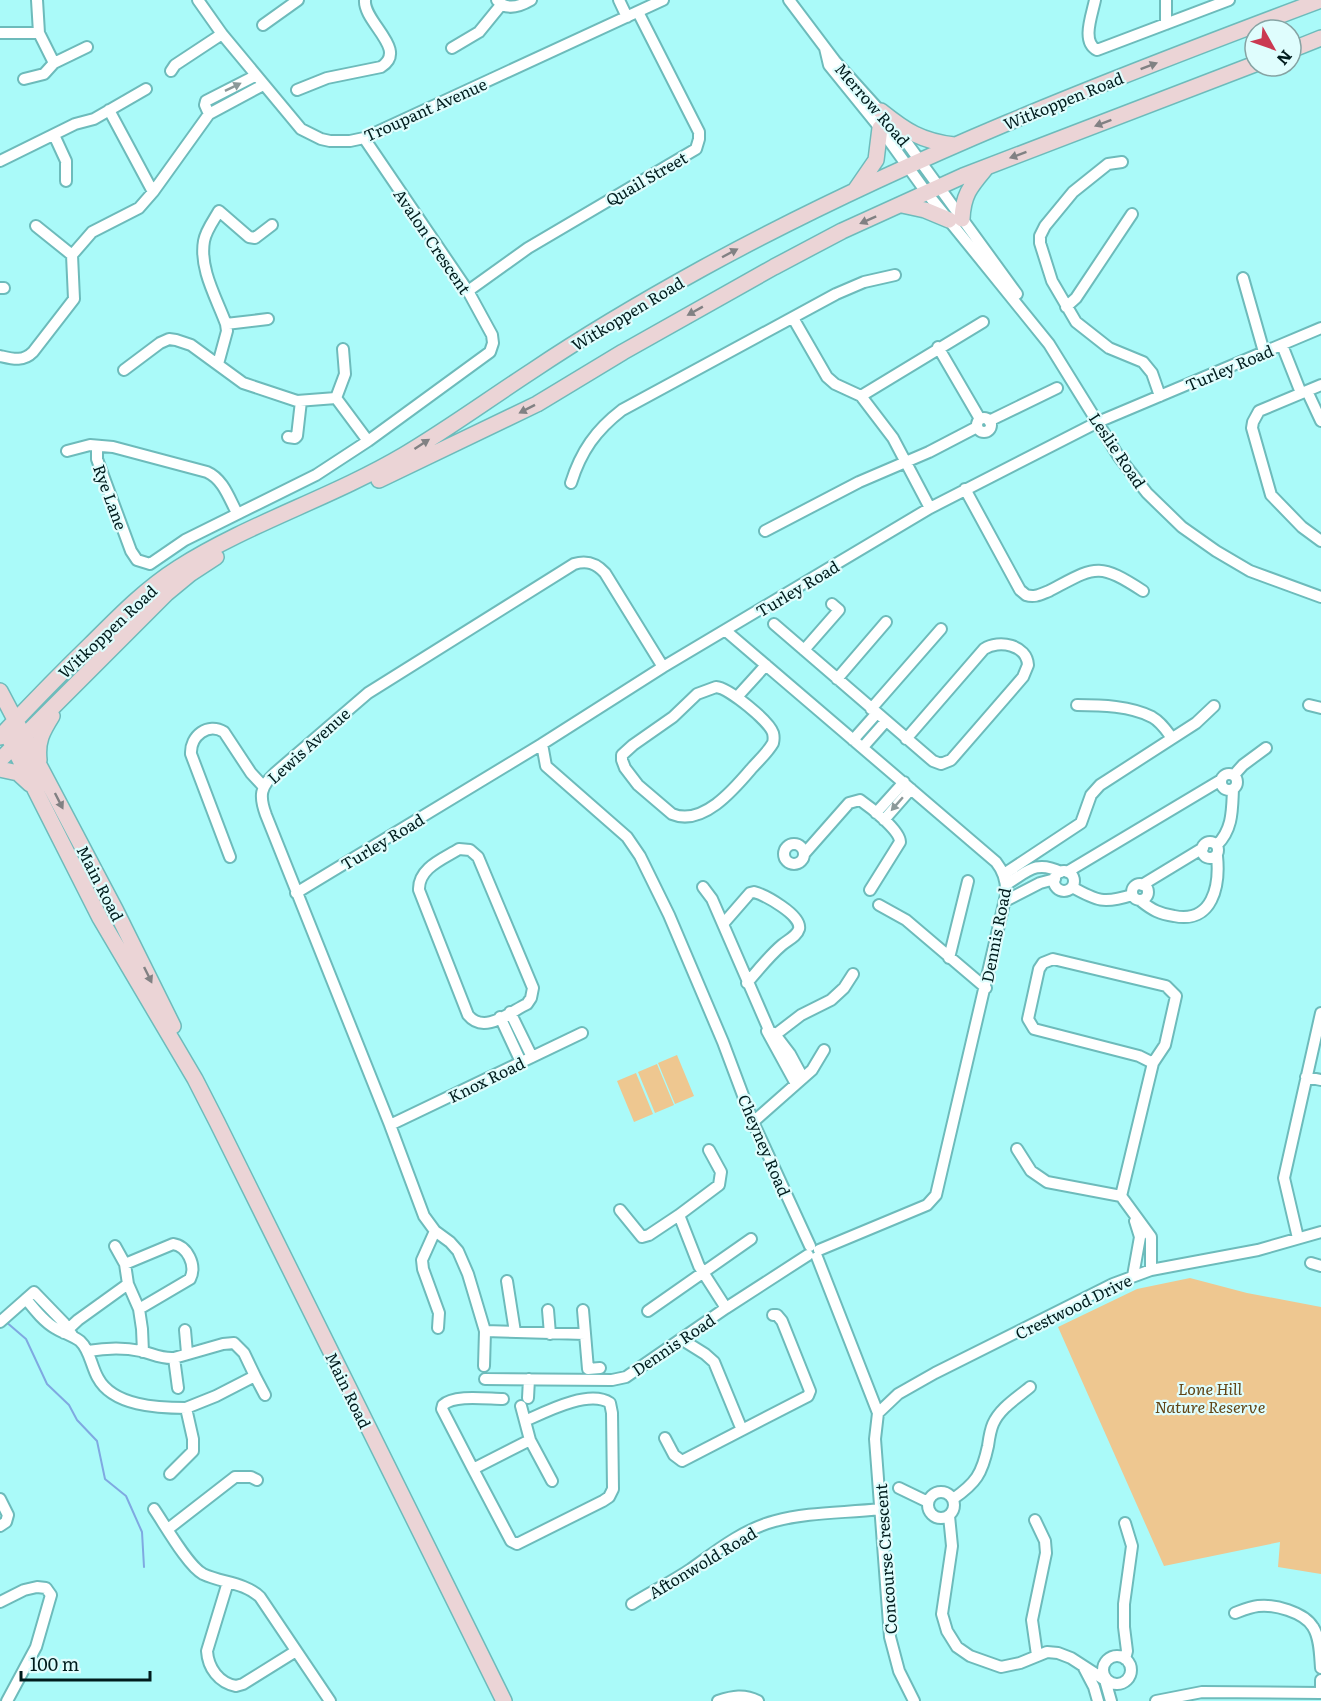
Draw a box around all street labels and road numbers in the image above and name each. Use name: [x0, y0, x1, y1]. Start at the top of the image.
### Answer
street label: Merrow Road: [830, 57, 916, 151]
street label: Witkoppen Road: [999, 65, 1127, 135]
street label: Troupant Avenue: [360, 71, 490, 147]
street label: Quail Street: [601, 145, 692, 211]
street label: Avalon Crescent: [389, 183, 478, 299]
street label: Witkoppen Road: [566, 270, 688, 356]
street label: Turley Road: [1181, 338, 1277, 396]
street label: Leslie Road: [1084, 407, 1152, 493]
street label: Rye Lane: [88, 461, 134, 533]
street label: Turley Road: [751, 554, 843, 622]
street label: Witkoppen Road: [52, 579, 162, 683]
street label: Lewis Avenue: [261, 701, 355, 789]
street label: Turley Road: [336, 807, 428, 875]
street label: Main Road: [72, 841, 130, 925]
street label: Dennis Road: [974, 885, 1016, 984]
street label: Knox Road: [444, 1050, 529, 1108]
street label: Cheyney Road: [733, 1090, 797, 1200]
street label: Crestwood Drive: [1011, 1267, 1135, 1345]
street label: Dennis Road: [627, 1307, 720, 1381]
street label: Main Road: [320, 1348, 378, 1432]
street label: Concourse Crescent: [868, 1482, 902, 1635]
street label: Aftonwold Road: [643, 1520, 761, 1604]

